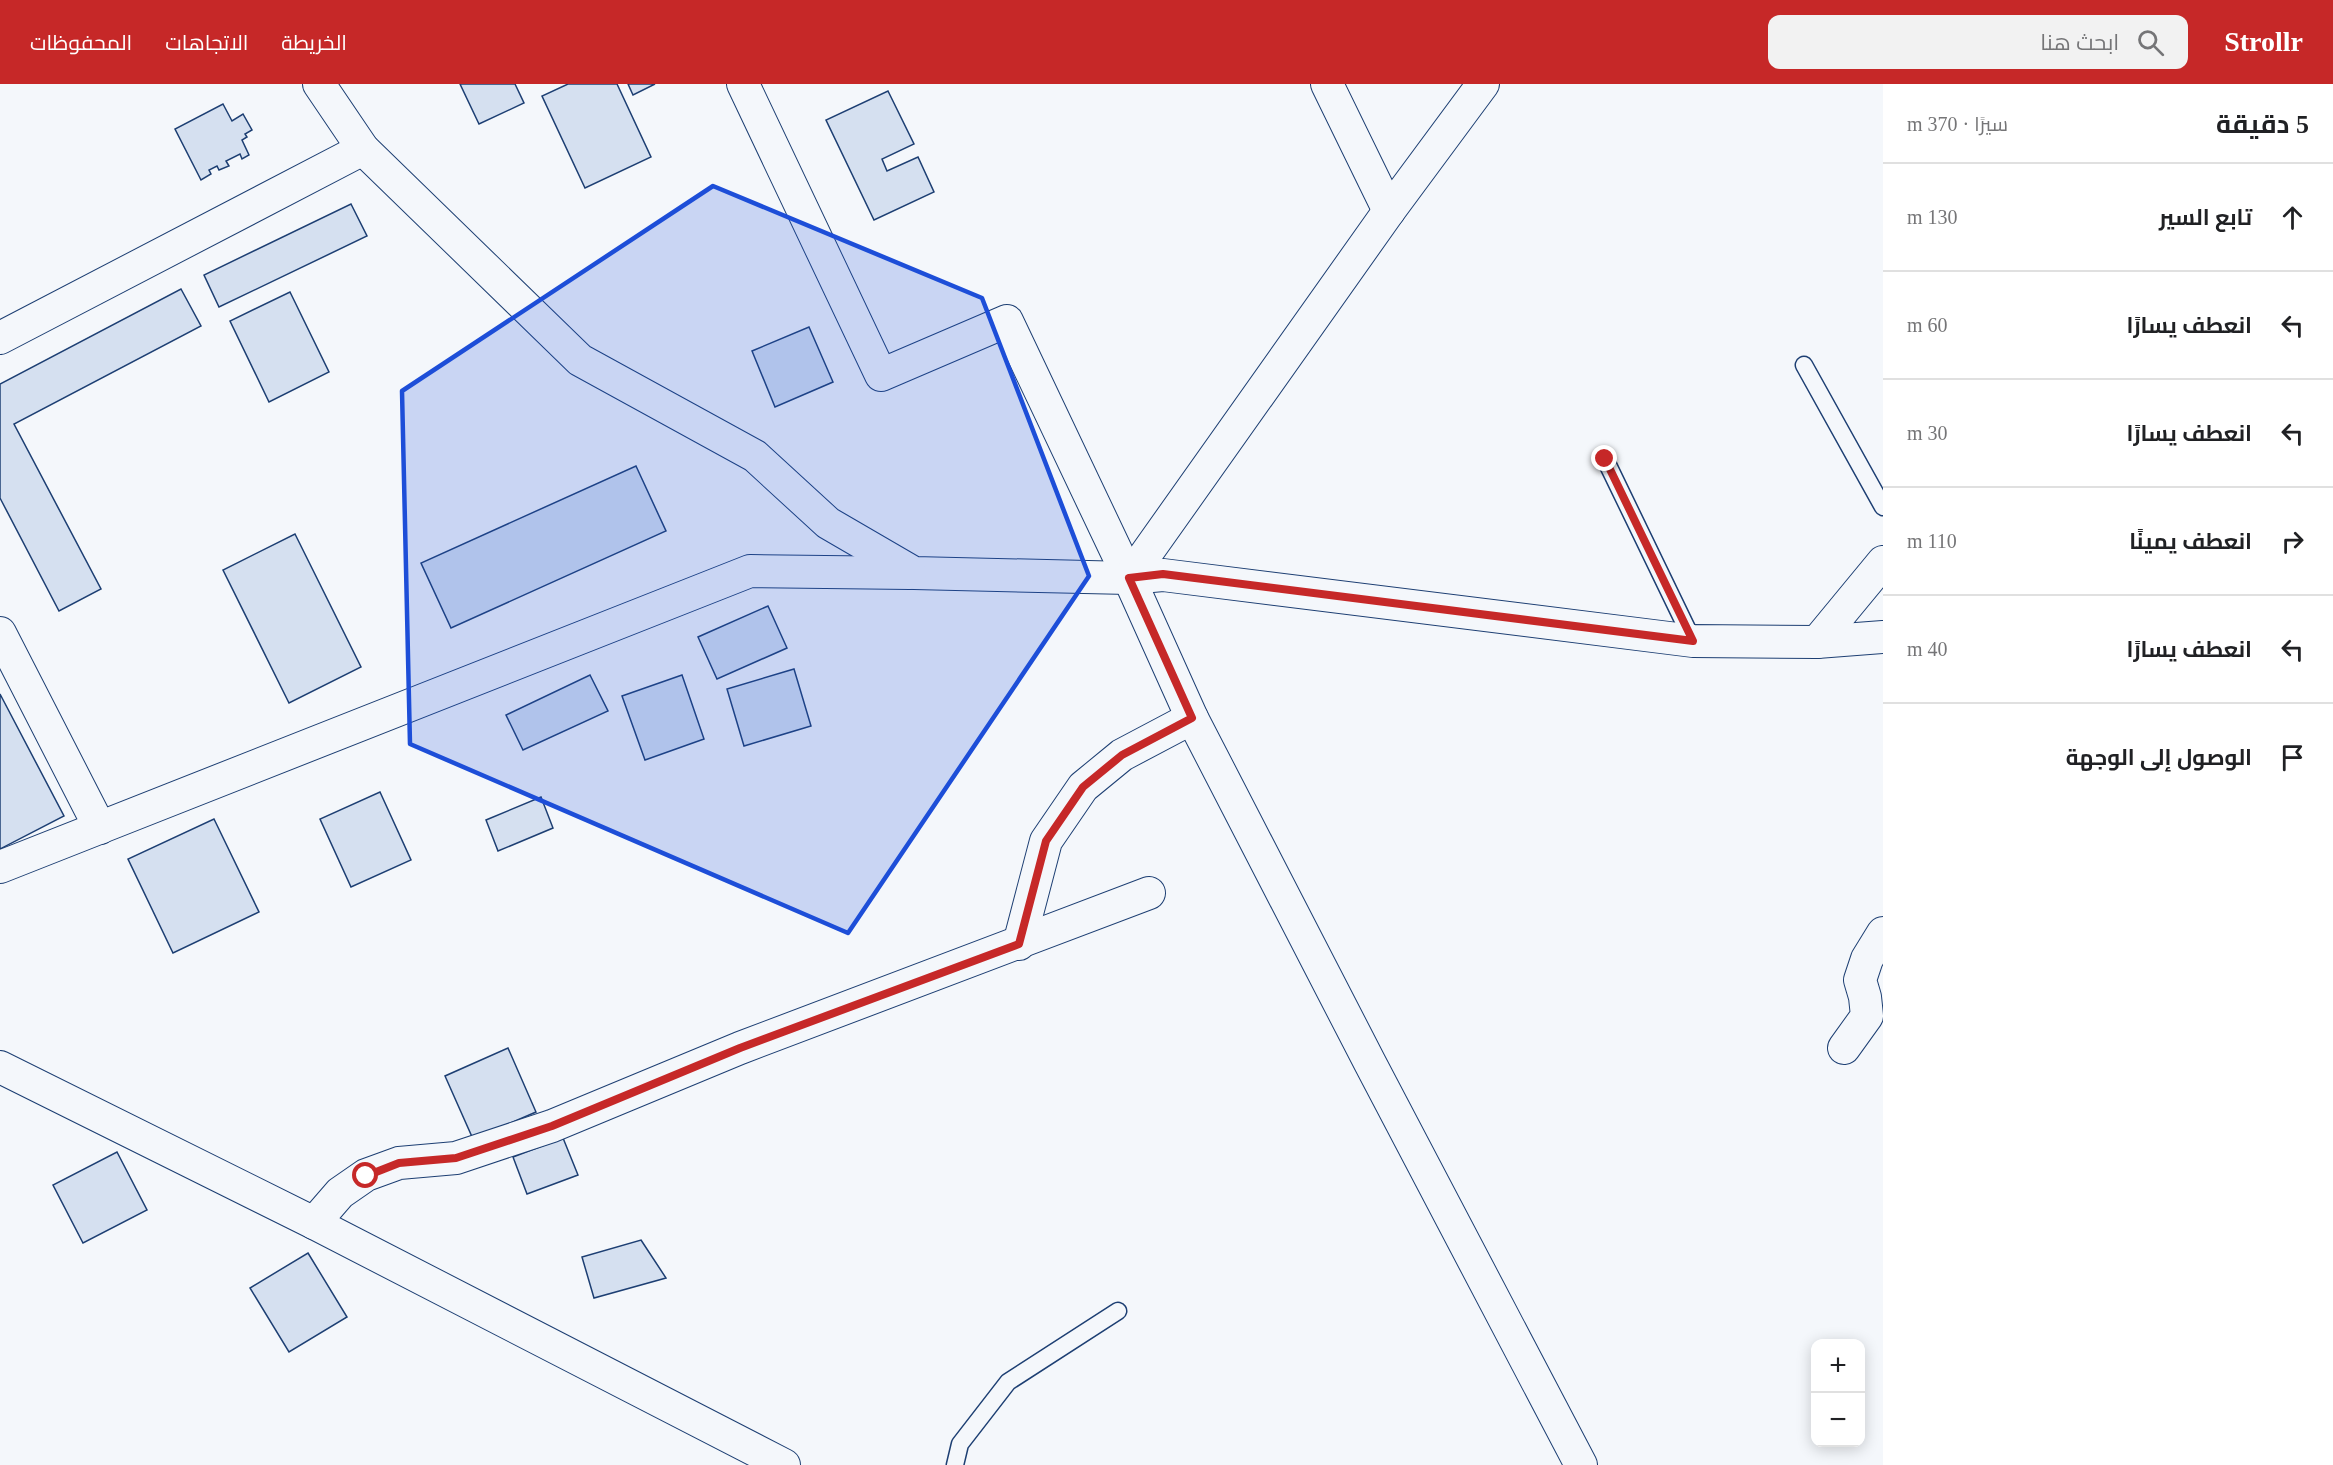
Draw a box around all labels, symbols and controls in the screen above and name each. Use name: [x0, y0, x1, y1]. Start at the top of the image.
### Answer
search box: [1768, 15, 2188, 69]
icon: search: [2134, 26, 2167, 59]
text: Strollr: [2224, 26, 2303, 57]
text: ابحث هنا: [2040, 30, 2119, 55]
text: المحفوظات: [30, 31, 132, 55]
text: الاتجاهات: [165, 31, 248, 55]
text: الخريطة: [281, 31, 347, 55]
text: 5 دقيقة: [2216, 110, 2309, 139]
text: سيرًا · 370 m: [1907, 113, 2008, 135]
icon: ahead: [2276, 201, 2309, 234]
text: تابع السير: [2159, 205, 2252, 230]
text: 130 m: [1907, 206, 1958, 228]
icon: left: [2276, 309, 2309, 342]
text: انعطف يسارًا: [2127, 313, 2252, 338]
text: 60 m: [1907, 314, 1948, 336]
icon: left: [2276, 417, 2309, 450]
text: انعطف يسارًا: [2127, 421, 2252, 446]
text: 30 m: [1907, 422, 1948, 444]
route end: [1591, 445, 1617, 471]
icon: right: [2276, 525, 2309, 558]
text: انعطف يمينًا: [2129, 529, 2252, 554]
text: 110 m: [1907, 530, 1957, 552]
icon: left: [2276, 633, 2309, 666]
text: انعطف يسارًا: [2127, 637, 2252, 662]
text: 40 m: [1907, 638, 1948, 660]
icon: arrive: [2276, 741, 2309, 774]
text: الوصول إلى الوجهة: [2066, 745, 2252, 770]
route start: [352, 1162, 378, 1188]
map controls: [1811, 1339, 1865, 1447]
button: +: [1811, 1339, 1865, 1393]
button: −: [1811, 1393, 1865, 1447]

